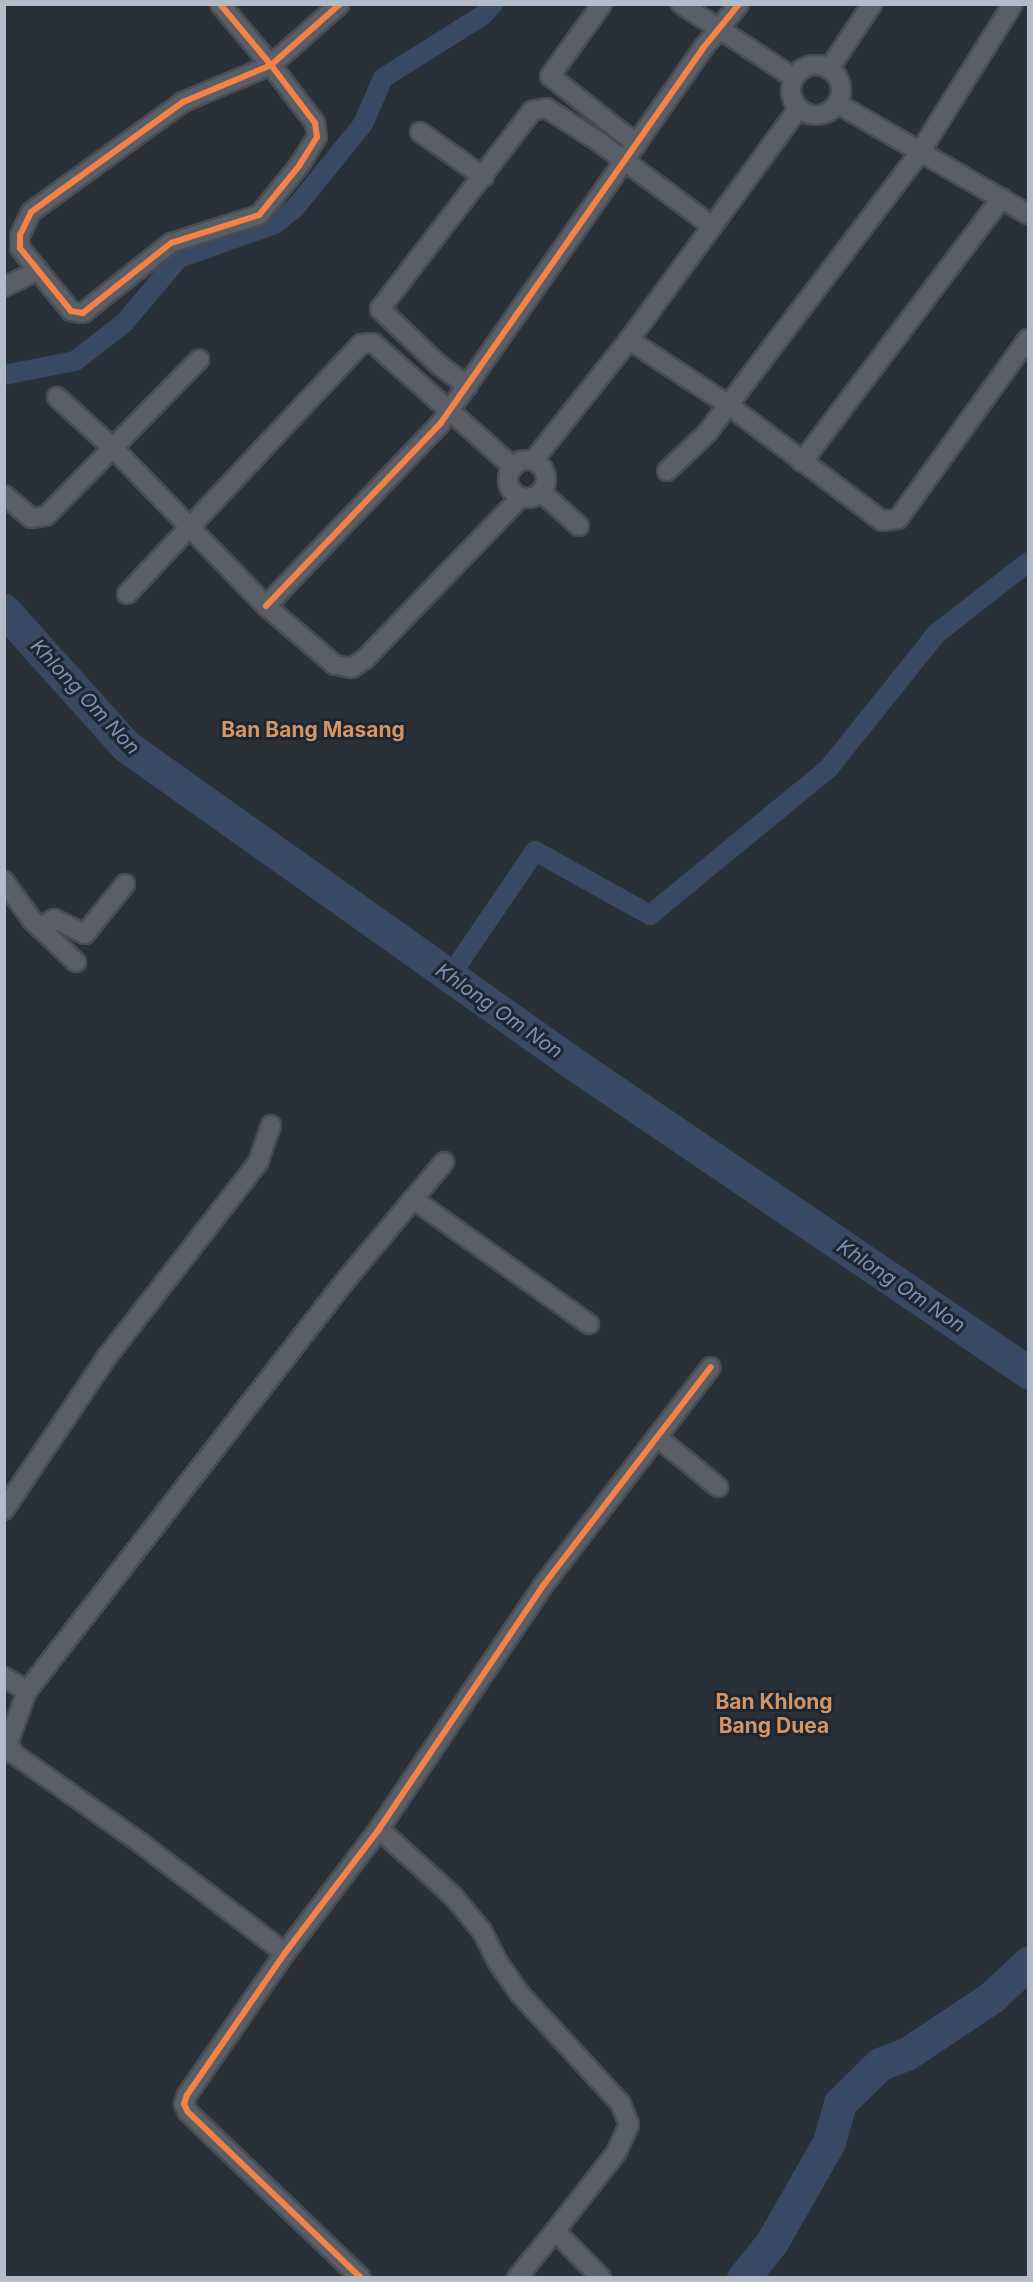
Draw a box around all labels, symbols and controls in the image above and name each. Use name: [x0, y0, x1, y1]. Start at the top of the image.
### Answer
water label: Khlong Om Non: [25, 634, 145, 760]
district label: Ban Bang Masang: [221, 717, 405, 743]
water label: Khlong Om Non: [431, 958, 567, 1064]
water label: Khlong Om Non: [832, 1234, 970, 1338]
district label: Ban Khlong Bang Duea: [715, 1689, 833, 1739]

